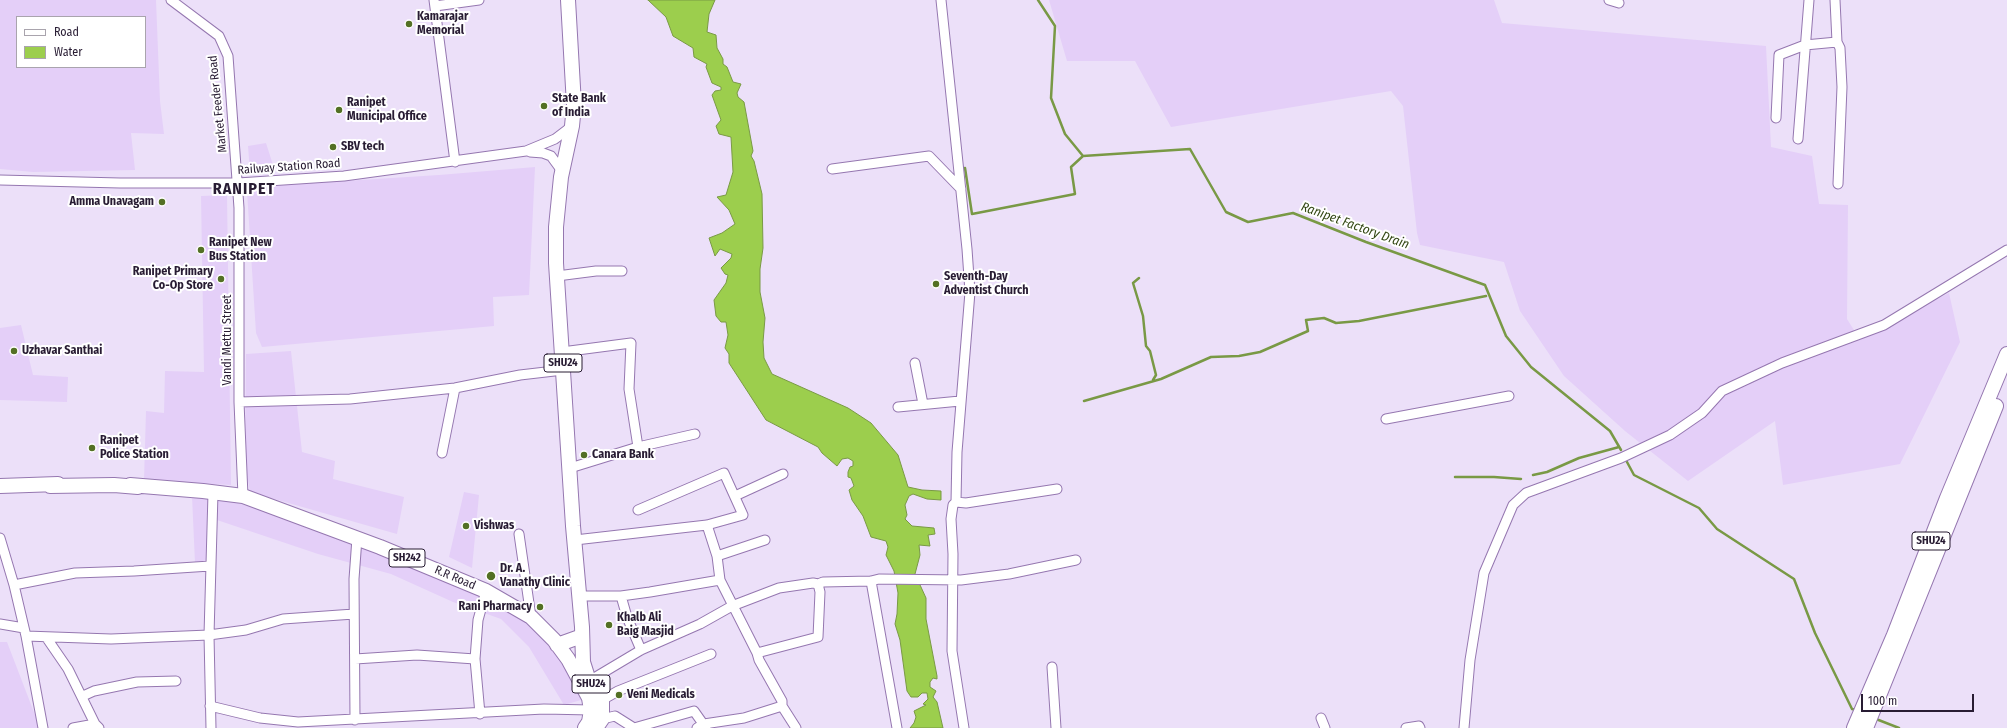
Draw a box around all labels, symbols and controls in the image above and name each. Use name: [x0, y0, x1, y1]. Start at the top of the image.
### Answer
place label: Kamarajar Memorial: [417, 10, 468, 38]
legend: [16, 16, 146, 68]
marker: Kamarajar Memorial: [404, 19, 414, 29]
text: Road: [54, 25, 79, 39]
text: Water: [54, 45, 82, 59]
street label: Market Feeder Road: [206, 55, 230, 153]
place label: State Bank of India: [552, 92, 606, 120]
place label: Ranipet Municipal Office: [347, 96, 427, 124]
marker: State Bank of India: [539, 101, 549, 111]
marker: Ranipet Municipal Office: [334, 105, 344, 115]
place label: SBV tech: [341, 140, 384, 154]
marker: SBV tech: [328, 142, 338, 152]
street label: Railway Station Road: [237, 156, 341, 178]
district label: RANIPET: [213, 180, 275, 200]
place label: Amma Unavagam: [70, 195, 154, 209]
marker: Amma Unavagam: [157, 197, 167, 207]
water label: Ranipet Factory Drain: [1299, 199, 1411, 253]
place label: Ranipet New Bus Station: [209, 236, 272, 264]
marker: Ranipet New Bus Station: [196, 245, 206, 255]
place label: Ranipet Primary Co-Op Store: [133, 265, 213, 293]
place label: Seventh-Day Adventist Church: [944, 270, 1029, 298]
marker: Ranipet Primary Co-Op Store: [216, 274, 226, 284]
marker: Seventh-Day Adventist Church: [931, 279, 941, 289]
street label: Vandi Mettu Street: [221, 294, 235, 386]
place label: Uzhavar Santhai: [22, 344, 102, 358]
marker: Uzhavar Santhai: [9, 346, 19, 356]
road number: SHU24: [544, 354, 582, 372]
place label: Ranipet Police Station: [100, 434, 169, 462]
marker: Ranipet Police Station: [87, 443, 97, 453]
place label: Canara Bank: [592, 448, 654, 462]
marker: Canara Bank: [579, 450, 589, 460]
place label: Vishwas: [474, 519, 514, 533]
marker: Vishwas: [461, 521, 471, 531]
road number: SHU24: [1912, 532, 1950, 550]
road number: SH242: [389, 549, 425, 567]
place label: Dr. A. Vanathy Clinic: [500, 562, 570, 590]
street label: R.R Road: [432, 563, 478, 593]
marker: Dr. A. Vanathy Clinic: [485, 570, 497, 582]
place label: Rani Pharmacy: [459, 600, 532, 614]
marker: Rani Pharmacy: [535, 602, 545, 612]
place label: Khalb Ali Baig Masjid: [617, 611, 674, 639]
marker: Khalb Ali Baig Masjid: [604, 620, 614, 630]
road number: SHU24: [572, 675, 610, 693]
scale bar: [1863, 686, 1976, 712]
place label: Veni Medicals: [627, 688, 695, 702]
marker: Veni Medicals: [614, 690, 624, 700]
text: 100 m: [1868, 694, 1897, 708]

